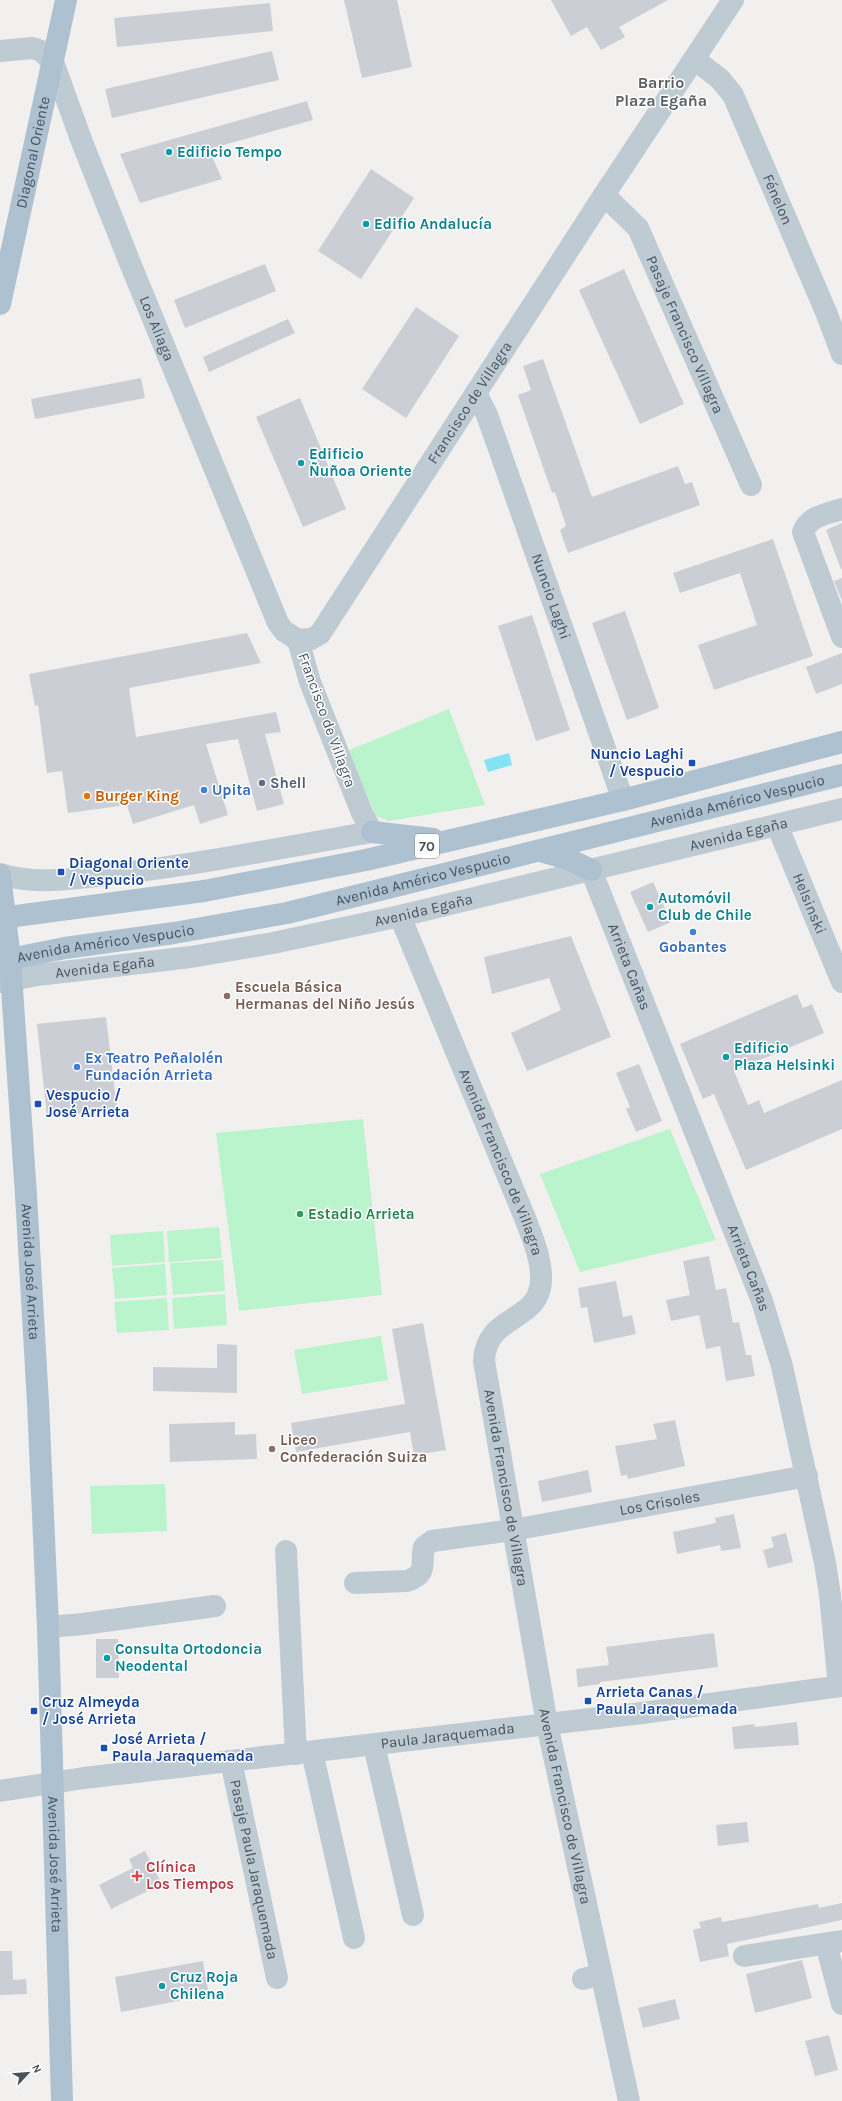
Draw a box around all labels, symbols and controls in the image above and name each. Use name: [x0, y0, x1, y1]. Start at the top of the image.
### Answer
district label: Barrio Plaza Egaña: [615, 73, 707, 110]
street label: Diagonal Oriente: [12, 95, 54, 210]
place label: Edificio Tempo: [177, 143, 282, 161]
marker: Edificio Tempo: [164, 147, 174, 157]
street label: Fénelon: [759, 171, 797, 227]
place label: Edifio Andalucía: [374, 215, 492, 233]
marker: Edifio Andalucía: [361, 219, 371, 229]
street label: Pasaje Francisco Villagra: [642, 253, 728, 417]
street label: Los Aliaga: [135, 293, 178, 364]
street label: Francisco de Villagra: [424, 338, 516, 467]
place label: Edificio Ñuñoa Oriente: [309, 445, 412, 480]
marker: Edificio Ñuñoa Oriente: [296, 458, 306, 468]
street label: Nuncio Laghi: [528, 551, 575, 642]
street label: Francisco de Villagra: [294, 650, 360, 790]
place label: Nuncio Laghi / Vespucio: [590, 745, 684, 780]
marker: Nuncio Laghi / Vespucio: [687, 758, 697, 768]
street label: Avenida Américo Vespucio: [648, 771, 826, 831]
place label: Shell: [270, 774, 306, 792]
marker: Shell: [257, 778, 267, 788]
place label: Upita: [212, 781, 251, 799]
marker: Upita: [199, 785, 209, 795]
place label: Burger King: [95, 787, 179, 805]
marker: Burger King: [82, 791, 92, 801]
street label: Avenida Egaña: [688, 814, 789, 855]
road number: 70: [415, 834, 439, 858]
street label: Avenida Américo Vespucio: [334, 849, 512, 910]
place label: Diagonal Oriente / Vespucio: [69, 854, 189, 889]
marker: Diagonal Oriente / Vespucio: [56, 867, 66, 877]
street label: Helsinski: [789, 870, 830, 937]
place label: Automóvil Club de Chile: [658, 889, 752, 924]
street label: Avenida Egaña: [373, 890, 474, 930]
marker: Automóvil Club de Chile: [645, 902, 655, 912]
street label: Avenida Américo Vespucio: [15, 921, 196, 966]
street label: Arrieta Cañas: [604, 921, 655, 1013]
marker: Gobantes: [688, 927, 698, 937]
place label: Gobantes: [659, 938, 727, 956]
street label: Avenida Egaña: [54, 952, 156, 982]
place label: Escuela Básica Hermanas del Niño Jesús: [235, 978, 415, 1013]
marker: Escuela Básica Hermanas del Niño Jesús: [222, 991, 232, 1001]
place label: Edificio Plaza Helsinki: [734, 1039, 835, 1074]
place label: Ex Teatro Peñalolén Fundación Arrieta: [85, 1049, 223, 1084]
marker: Edificio Plaza Helsinki: [721, 1052, 731, 1062]
marker: Ex Teatro Peñalolén Fundación Arrieta: [72, 1062, 82, 1072]
street label: Avenida Francisco de Villagra: [455, 1066, 547, 1257]
place label: Vespucio / José Arrieta: [46, 1086, 130, 1121]
marker: Vespucio / José Arrieta: [33, 1099, 43, 1109]
street label: Avenida José Arrieta: [18, 1203, 43, 1341]
place label: Estadio Arrieta: [308, 1205, 415, 1223]
marker: Estadio Arrieta: [295, 1209, 305, 1219]
street label: Arrieta Cañas: [724, 1222, 774, 1313]
street label: Avenida Francisco de Villagra: [480, 1388, 532, 1588]
place label: Liceo Confederación Suiza: [280, 1431, 427, 1466]
marker: Liceo Confederación Suiza: [267, 1444, 277, 1454]
street label: Los Crisoles: [618, 1487, 702, 1519]
place label: Consulta Ortodoncia Neodental: [115, 1640, 262, 1675]
marker: Consulta Ortodoncia Neodental: [102, 1653, 112, 1663]
place label: Arrieta Canas / Paula Jaraquemada: [596, 1683, 738, 1718]
place label: Cruz Almeyda / José Arrieta: [42, 1693, 140, 1728]
marker: Arrieta Canas / Paula Jaraquemada: [583, 1696, 593, 1706]
marker: Cruz Almeyda / José Arrieta: [29, 1706, 39, 1716]
street label: Avenida Francisco de Villagra: [535, 1707, 595, 1906]
street label: Paula Jaraquemada: [380, 1719, 516, 1752]
place label: José Arrieta / Paula Jaraquemada: [112, 1730, 254, 1765]
marker: José Arrieta / Paula Jaraquemada: [99, 1743, 109, 1753]
street label: Pasaje Paula Jaraquemada: [226, 1778, 282, 1961]
street label: Avenida José Arrieta: [44, 1796, 66, 1933]
place label: Clínica Los Tiempos: [146, 1858, 234, 1893]
marker: Clínica Los Tiempos: [131, 1870, 143, 1882]
place label: Cruz Roja Chilena: [170, 1968, 238, 2003]
marker: Cruz Roja Chilena: [157, 1981, 167, 1991]
north arrow: [8, 2053, 48, 2093]
text: N: [29, 2062, 44, 2075]

